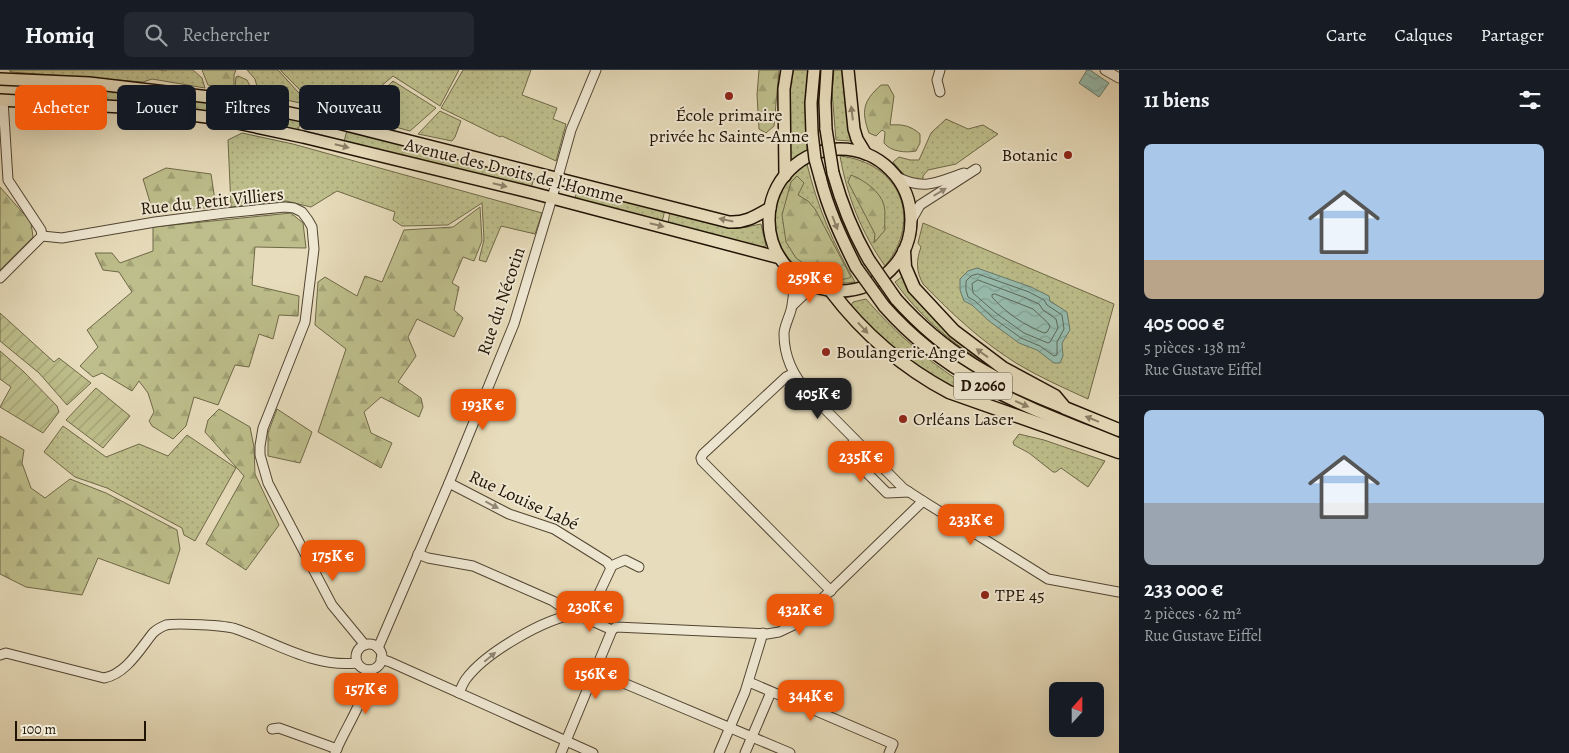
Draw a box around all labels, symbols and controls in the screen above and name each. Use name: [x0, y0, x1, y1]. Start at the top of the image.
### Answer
search box: [124, 12, 474, 57]
text: Homiq: [25, 19, 94, 51]
icon: search: [142, 21, 170, 49]
text: Rechercher: [182, 22, 270, 48]
text: Carte: [1326, 23, 1366, 47]
text: Calques: [1394, 23, 1453, 47]
text: Partager: [1481, 23, 1544, 47]
chip: Acheter: [15, 85, 107, 130]
chip: Louer: [117, 85, 196, 130]
chip: Filtres: [206, 85, 289, 130]
chip: Nouveau: [299, 85, 400, 130]
text: 11 biens: [1144, 86, 1210, 114]
icon: filters: [1516, 86, 1544, 114]
marker: École primaire privée hc Sainte-Anne: [723, 90, 735, 102]
place label: École primaire privée hc Sainte-Anne: [649, 103, 809, 148]
one-way arrow: [848, 105, 856, 121]
street label: Avenue des Droits de l'Homme: [401, 132, 626, 210]
one-way arrow: [335, 142, 350, 150]
place label: Botanic: [1002, 143, 1058, 167]
marker: Botanic: [1062, 149, 1074, 161]
icon: home: [1299, 177, 1389, 267]
one-way arrow: [493, 181, 508, 189]
street label: Rue du Petit Villiers: [139, 182, 285, 220]
one-way arrow: [933, 187, 947, 196]
one-way arrow: [717, 216, 733, 224]
one-way arrow: [831, 216, 839, 230]
one-way arrow: [650, 221, 665, 229]
street label: Rue du Nécotin: [471, 244, 531, 358]
pin: 259K €: [769, 262, 851, 304]
text: 259K €: [788, 267, 832, 289]
text: 405 000 €: [1144, 309, 1224, 337]
one-way arrow: [857, 322, 869, 334]
text: 5 pièces · 138 m²: [1144, 337, 1245, 359]
place label: Boulangerie Ange: [836, 340, 966, 364]
marker: Boulangerie Ange: [820, 346, 832, 358]
one-way arrow: [975, 348, 988, 358]
text: Rue Gustave Eiffel: [1144, 359, 1262, 381]
road number: D 2060: [954, 372, 1012, 400]
pin: 405K €: [777, 378, 859, 420]
text: 405K €: [796, 383, 840, 405]
pin: 193K €: [442, 388, 524, 431]
text: 193K €: [462, 394, 504, 416]
one-way arrow: [1015, 401, 1029, 409]
place label: Orléans Laser: [913, 407, 1014, 431]
marker: Orléans Laser: [897, 413, 909, 425]
one-way arrow: [1085, 415, 1099, 423]
pin: 235K €: [820, 440, 902, 483]
icon: home: [1299, 442, 1389, 532]
text: 235K €: [839, 446, 883, 468]
street label: Rue Louise Labé: [465, 464, 583, 536]
one-way arrow: [485, 501, 499, 510]
pin: 233K €: [930, 504, 1012, 546]
text: 233K €: [949, 509, 993, 531]
pin: 175K €: [292, 540, 374, 582]
text: 175K €: [312, 545, 354, 567]
text: 233 000 €: [1144, 575, 1223, 603]
place label: TPE 45: [995, 583, 1045, 607]
marker: TPE 45: [979, 589, 991, 601]
pin: 230K €: [549, 590, 631, 633]
pin: 432K €: [759, 594, 841, 636]
text: 230K €: [567, 596, 613, 618]
text: 432K €: [778, 599, 822, 621]
text: 2 pièces · 62 m²: [1144, 603, 1241, 625]
text: Rue Gustave Eiffel: [1144, 625, 1262, 647]
one-way arrow: [483, 651, 496, 662]
pin: 156K €: [555, 658, 637, 700]
text: 156K €: [575, 663, 617, 685]
pin: 157K €: [325, 672, 407, 715]
text: 157K €: [345, 678, 387, 700]
pin: 344K €: [770, 680, 852, 722]
north arrow: [1049, 682, 1104, 738]
map controls: [1049, 682, 1104, 737]
text: 344K €: [789, 685, 833, 707]
scale bar: [15, 718, 146, 741]
text: 100 m: [22, 720, 56, 739]

